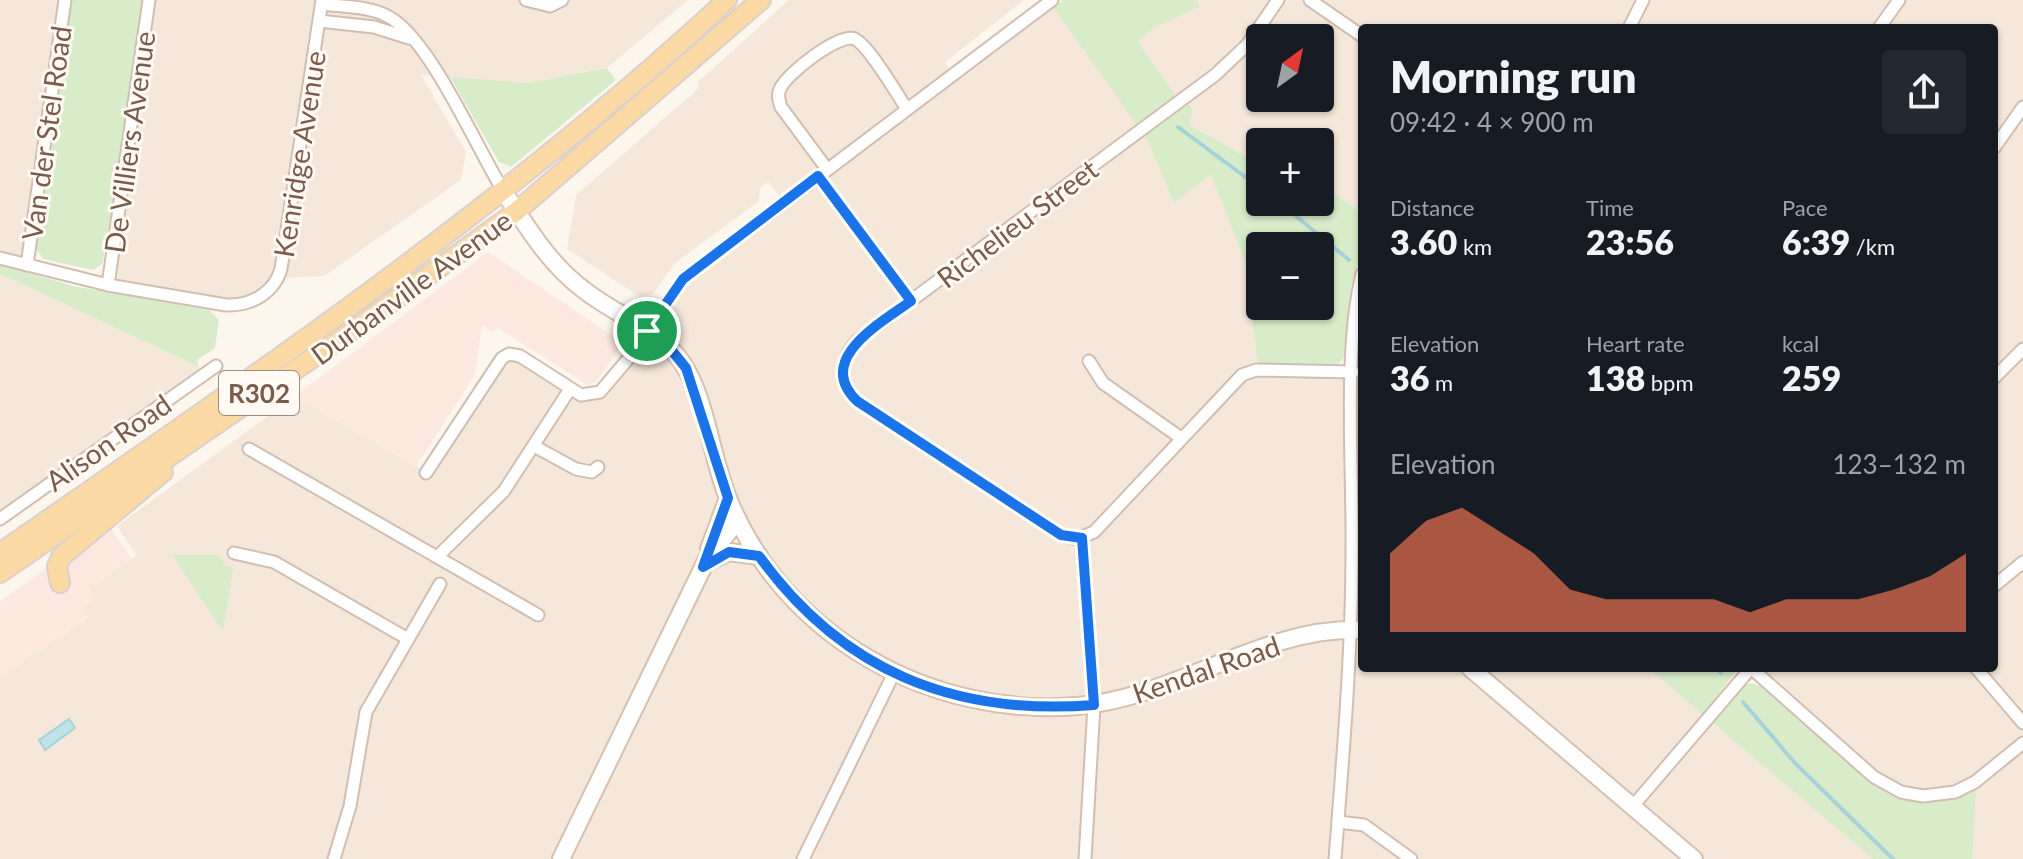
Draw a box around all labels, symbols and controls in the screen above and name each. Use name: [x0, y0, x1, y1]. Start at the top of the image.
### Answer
street label: Van der Stel Road: [14, 24, 78, 242]
north arrow: [1246, 24, 1334, 112]
map controls: [1246, 24, 1334, 320]
street label: De Villiers Avenue: [97, 29, 161, 255]
street label: Kenridge Avenue: [266, 48, 332, 260]
text: Morning run: [1390, 50, 1637, 102]
button: share: [1882, 50, 1966, 134]
text: 09:42 · 4 × 900 m: [1390, 106, 1594, 138]
button: +: [1246, 128, 1334, 216]
street label: Richelieu Street: [930, 152, 1104, 294]
text: Distance: [1390, 194, 1474, 221]
text: Time: [1586, 194, 1634, 221]
text: Pace: [1782, 194, 1828, 221]
street label: Durbanville Avenue: [304, 203, 518, 371]
text: 3.60: [1390, 221, 1457, 262]
text: 23:56: [1586, 221, 1674, 262]
text: 6:39: [1782, 221, 1850, 262]
button: −: [1246, 232, 1334, 320]
text: km: [1457, 233, 1492, 260]
text: /km: [1850, 233, 1895, 260]
pin: [613, 297, 681, 365]
icon: arrive: [625, 309, 669, 353]
text: Elevation: [1390, 330, 1479, 357]
text: Heart rate: [1586, 330, 1685, 357]
text: kcal: [1782, 330, 1819, 357]
text: 36: [1390, 357, 1429, 398]
text: 138: [1586, 357, 1645, 398]
text: 259: [1782, 357, 1841, 398]
text: m: [1429, 369, 1453, 396]
text: bpm: [1645, 369, 1694, 396]
road number: R302: [219, 371, 299, 415]
street label: Alison Road: [39, 386, 177, 498]
text: Elevation: [1390, 448, 1496, 480]
text: 123–132 m: [1832, 448, 1966, 480]
street label: Kendal Road: [1128, 628, 1284, 710]

